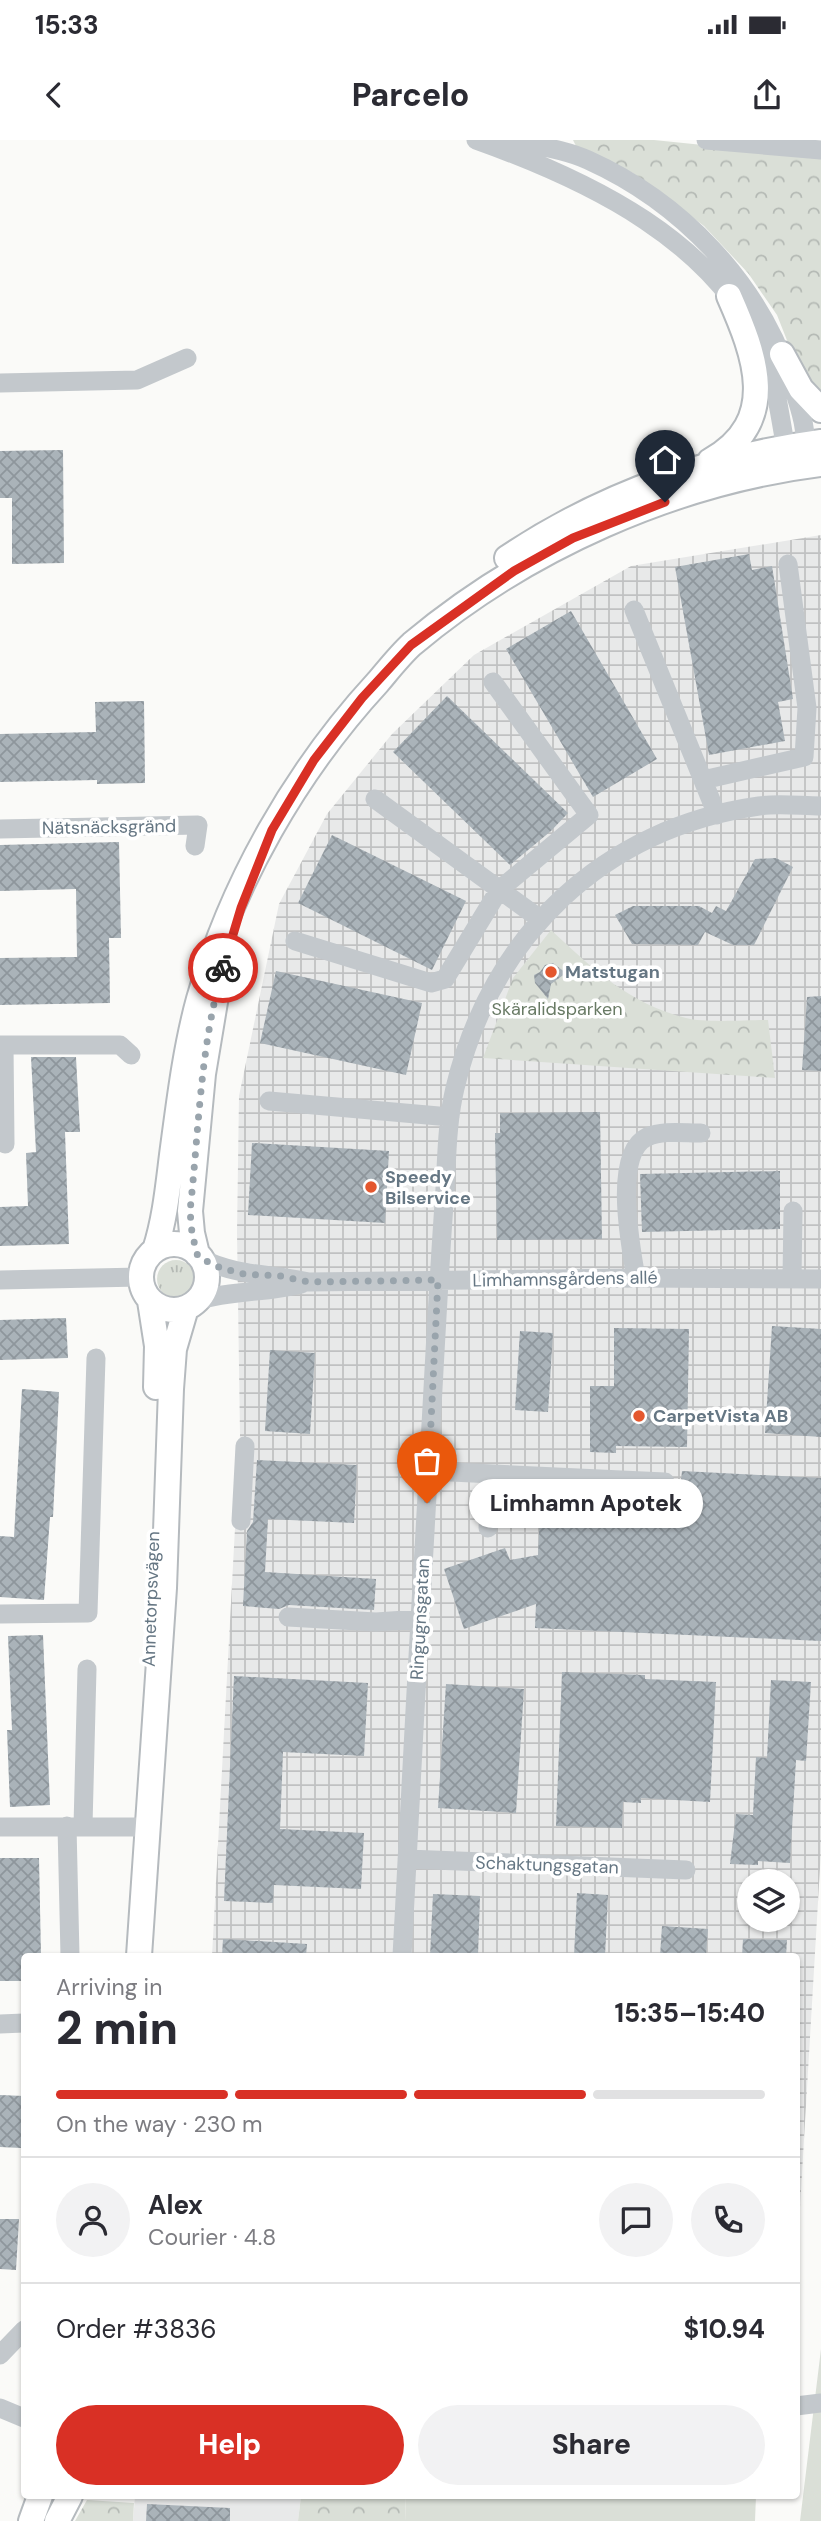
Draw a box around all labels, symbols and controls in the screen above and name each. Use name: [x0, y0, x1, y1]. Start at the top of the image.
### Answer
text: 15:33: [35, 8, 99, 42]
text: Parcelo: [352, 74, 469, 116]
icon: back: [35, 76, 73, 114]
icon: share: [748, 76, 786, 114]
pin: [635, 430, 695, 502]
icon: home: [646, 441, 684, 479]
street label: Nätsnäcksgränd: [42, 814, 176, 840]
courier: [188, 933, 258, 1003]
icon: bike: [204, 949, 242, 987]
place label: Matstugan: [565, 960, 660, 984]
marker: Matstugan: [543, 964, 559, 980]
park label: Skäralidsparken: [491, 997, 623, 1021]
place label: Speedy Bilservice: [385, 1165, 471, 1210]
marker: Speedy Bilservice: [363, 1179, 379, 1195]
street label: Limhamnsgårdens allé: [472, 1265, 658, 1293]
place label: CarpetVista AB: [653, 1404, 788, 1428]
marker: CarpetVista AB: [631, 1408, 647, 1424]
pin: [397, 1431, 457, 1503]
icon: bag: [408, 1442, 446, 1480]
callout: Limhamn Apotek: [469, 1478, 704, 1528]
text: Limhamn Apotek: [490, 1488, 682, 1518]
street label: Annetorpsvägen: [137, 1531, 165, 1667]
street label: Ringugnsgatan: [405, 1558, 435, 1680]
street label: Schaktungsgatan: [475, 1851, 619, 1879]
map controls: [737, 1869, 800, 1932]
button: layers: [737, 1869, 800, 1932]
text: Arriving in: [56, 1972, 162, 2002]
text: 15:35–15:40: [614, 1996, 765, 2030]
text: 2 min: [56, 1998, 178, 2058]
text: On the way · 230 m: [56, 2109, 263, 2139]
button: person: [56, 2183, 130, 2257]
button: chat: [599, 2183, 673, 2257]
button: phone: [691, 2183, 765, 2257]
text: Alex: [148, 2188, 203, 2222]
text: Courier · 4.8: [148, 2222, 276, 2252]
text: Order #3836: [56, 2312, 217, 2346]
text: $10.94: [683, 2312, 765, 2346]
button: Help: [56, 2405, 404, 2485]
button: Share: [418, 2405, 765, 2485]

